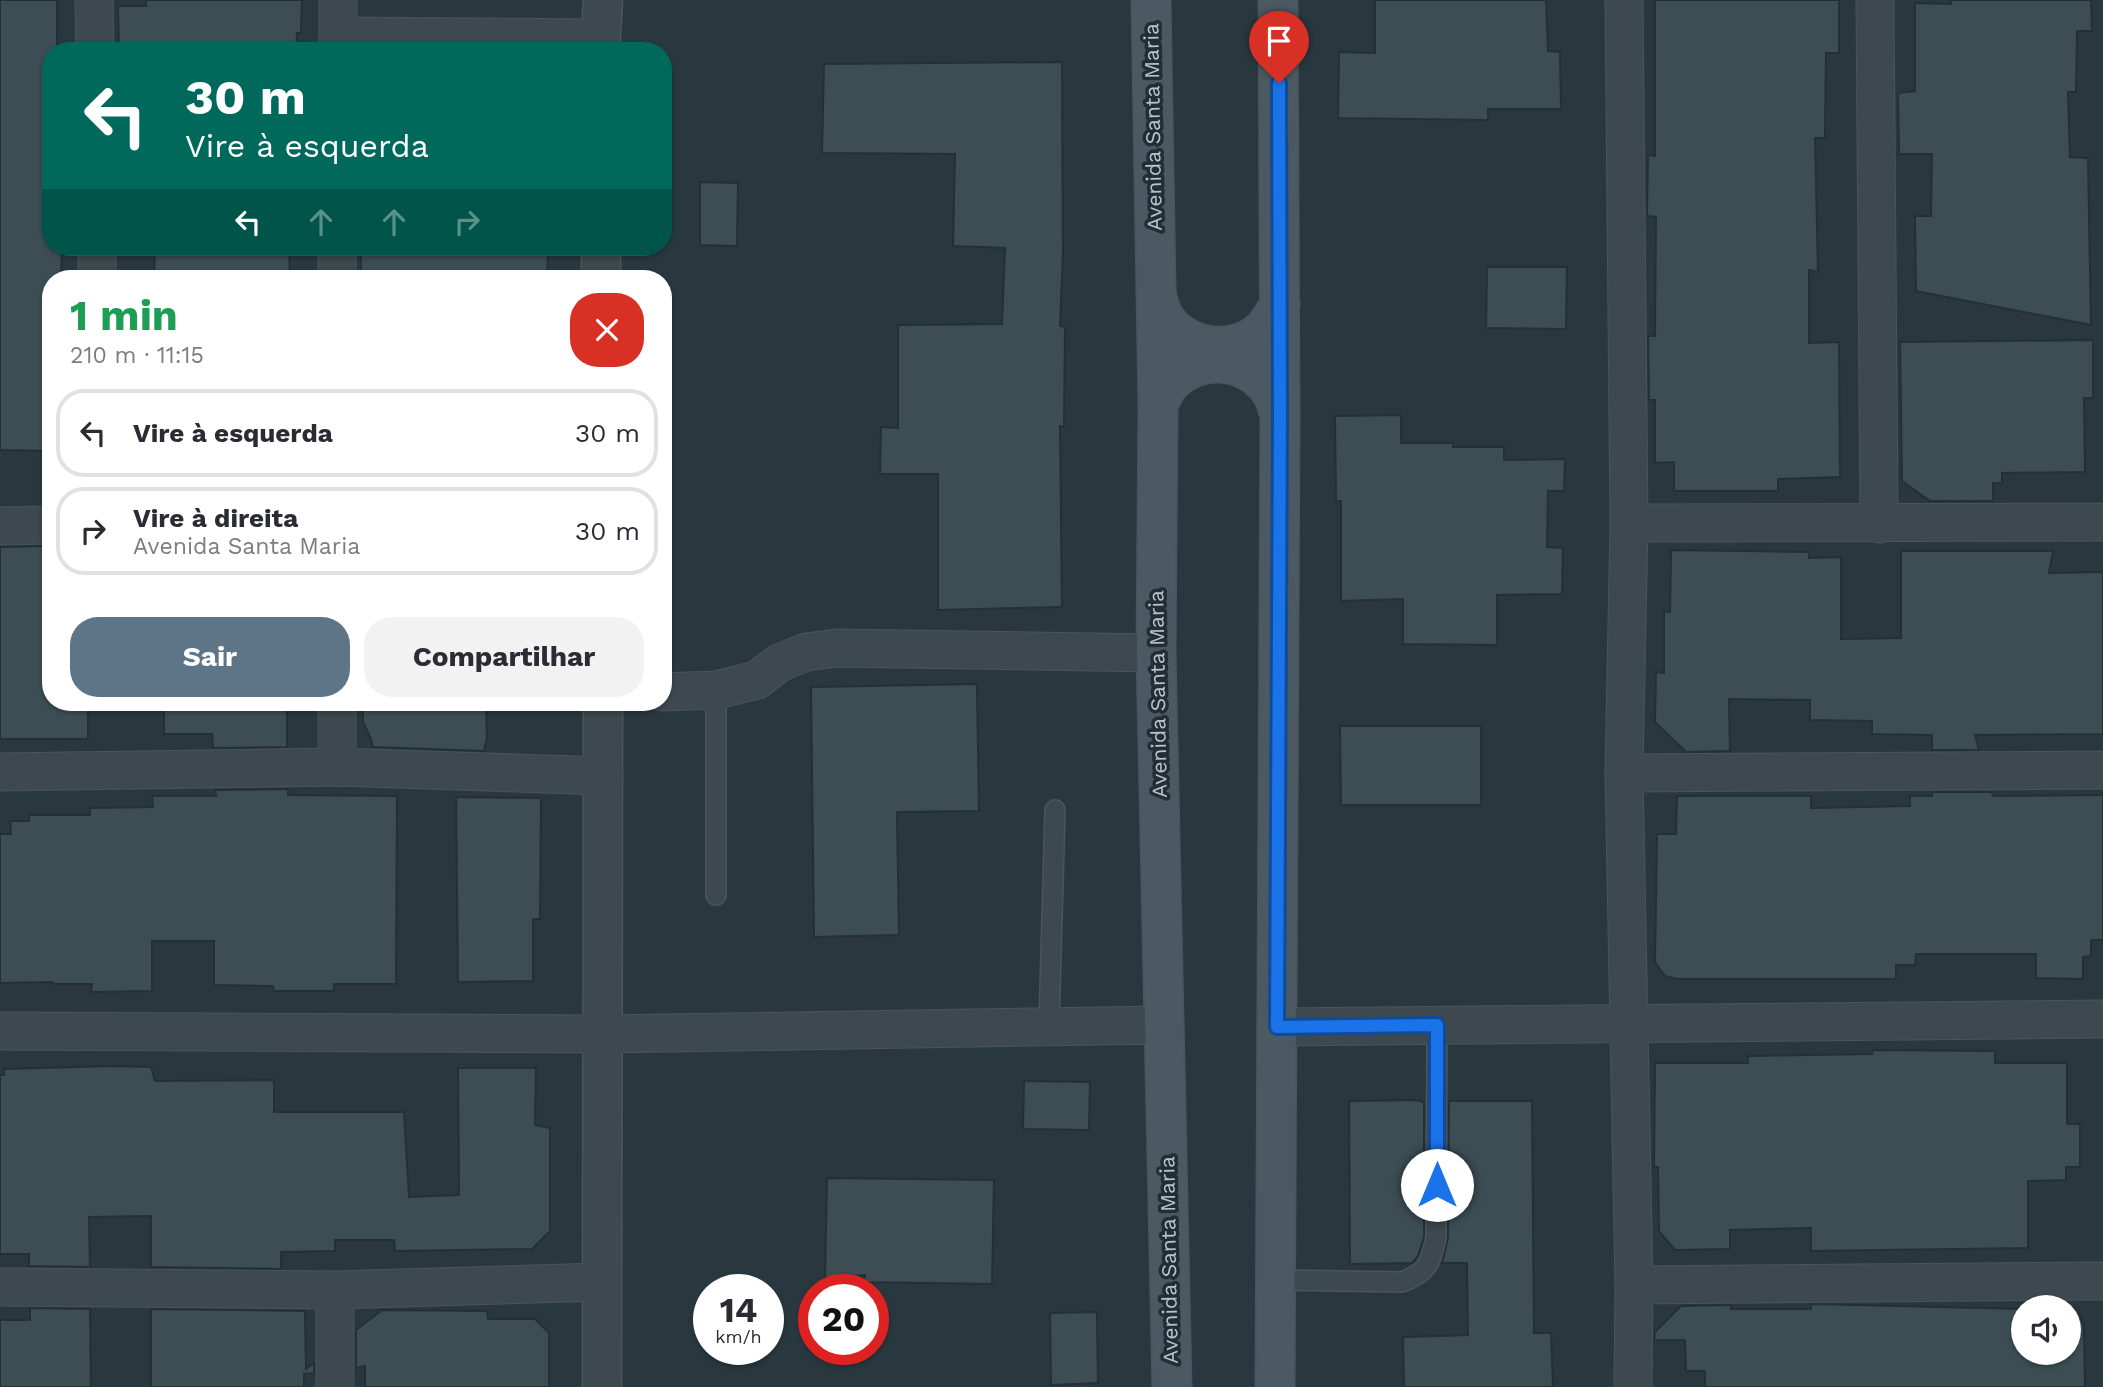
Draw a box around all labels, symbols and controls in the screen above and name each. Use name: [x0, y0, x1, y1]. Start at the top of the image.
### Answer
pin: [1249, 11, 1309, 83]
icon: arrive: [1260, 22, 1298, 60]
street label: Avenida Santa Maria: [1138, 23, 1167, 231]
text: 30 m: [185, 68, 306, 126]
icon: left: [70, 70, 161, 161]
text: Vire à esquerda: [185, 127, 429, 165]
icon: left: [229, 203, 267, 241]
icon: ahead: [302, 203, 340, 241]
icon: ahead: [375, 203, 413, 241]
icon: right: [448, 203, 486, 241]
text: 1 min: [70, 291, 178, 340]
button: close: [570, 293, 644, 367]
text: 210 m · 11:15: [70, 342, 204, 369]
icon: left: [74, 414, 112, 452]
text: Vire à esquerda: [133, 418, 333, 448]
text: 30 m: [575, 418, 640, 448]
text: Vire à direita: [133, 503, 298, 533]
icon: right: [74, 512, 112, 550]
text: 30 m: [575, 516, 640, 546]
text: Avenida Santa Maria: [133, 533, 360, 560]
street label: Avenida Santa Maria: [1143, 590, 1172, 798]
button: Sair: [70, 617, 350, 697]
button: Compartilhar: [364, 617, 644, 697]
position arrow: [1400, 1148, 1474, 1222]
street label: Avenida Santa Maria: [1154, 1156, 1183, 1364]
speed limit sign: 20: [798, 1274, 889, 1365]
text: 14: [720, 1289, 757, 1331]
map controls: [2011, 1295, 2081, 1365]
button: sound: [2011, 1295, 2081, 1365]
text: km/h: [715, 1326, 762, 1347]

